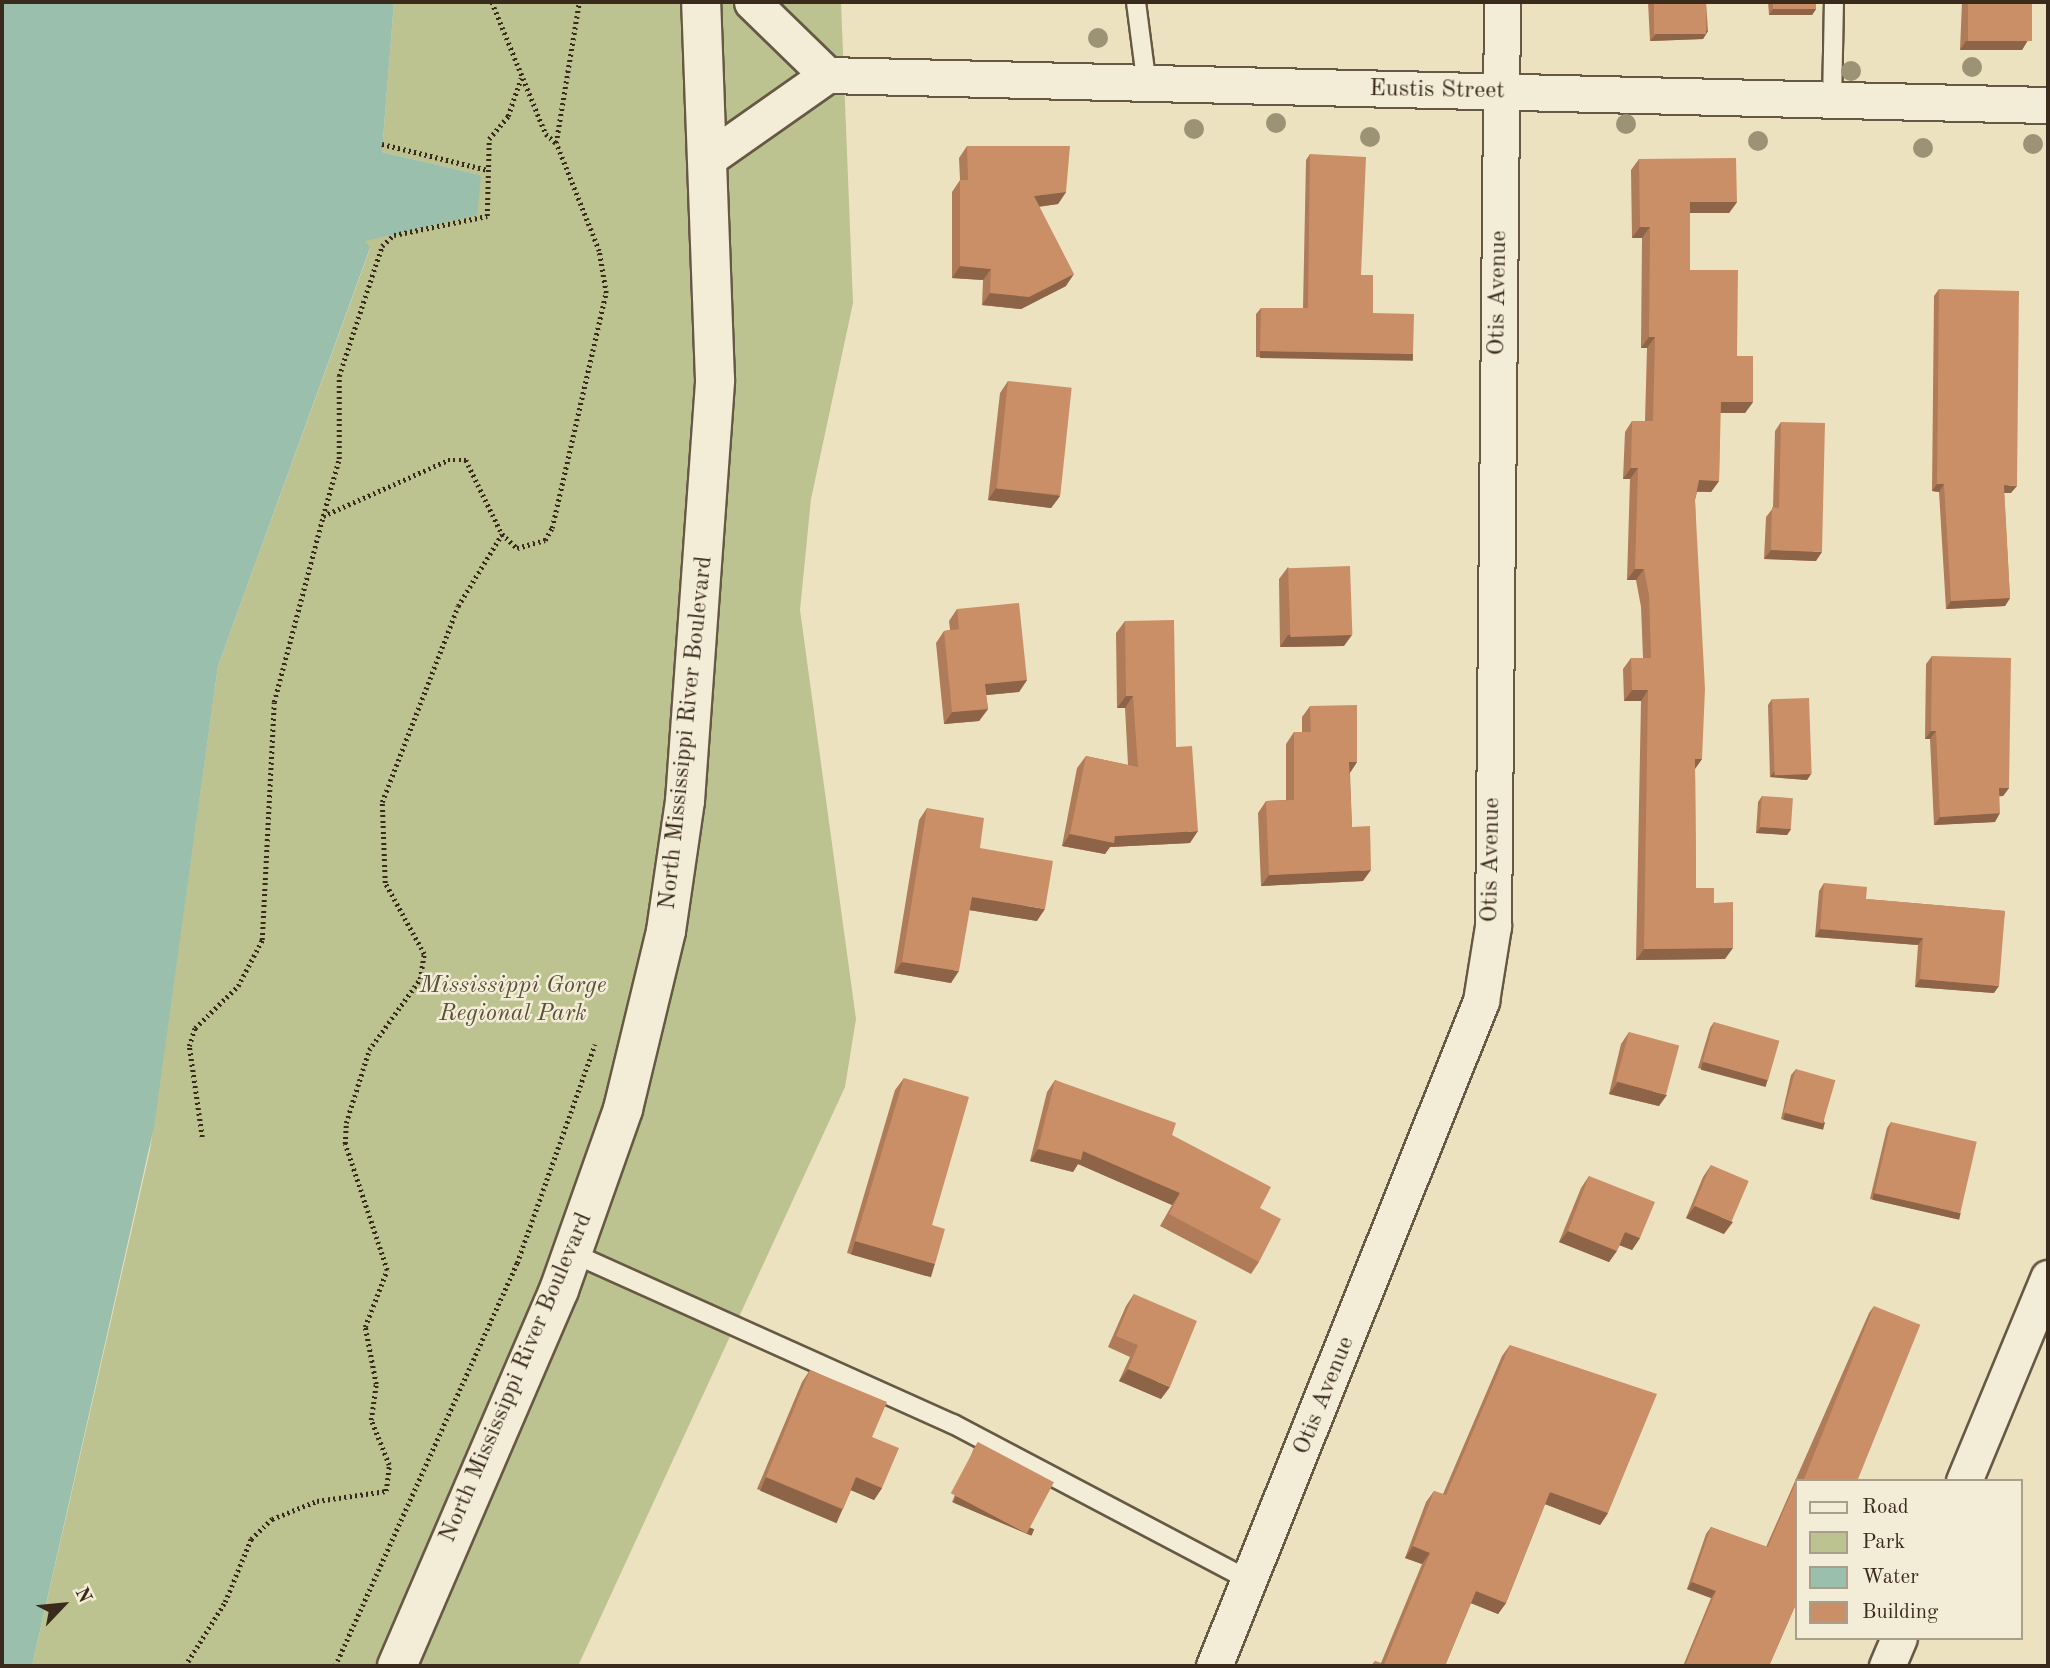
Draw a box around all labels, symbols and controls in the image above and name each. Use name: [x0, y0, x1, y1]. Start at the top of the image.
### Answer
street label: Eustis Street: [1369, 75, 1505, 107]
street label: Otis Avenue: [1484, 230, 1514, 356]
street label: North Mississippi River Boulevard: [654, 555, 720, 911]
street label: Otis Avenue: [1477, 797, 1507, 923]
park label: Mississippi Gorge Regional Park: [419, 973, 607, 1029]
street label: North Mississippi River Boulevard: [434, 1209, 600, 1547]
street label: Otis Avenue: [1288, 1333, 1362, 1459]
legend: [1794, 1479, 2022, 1640]
text: Road: [1862, 1497, 1909, 1518]
text: Park: [1862, 1532, 1905, 1553]
text: Water: [1862, 1567, 1919, 1588]
north arrow: [28, 1570, 98, 1640]
text: N: [71, 1585, 94, 1606]
text: Building: [1862, 1602, 1938, 1623]

